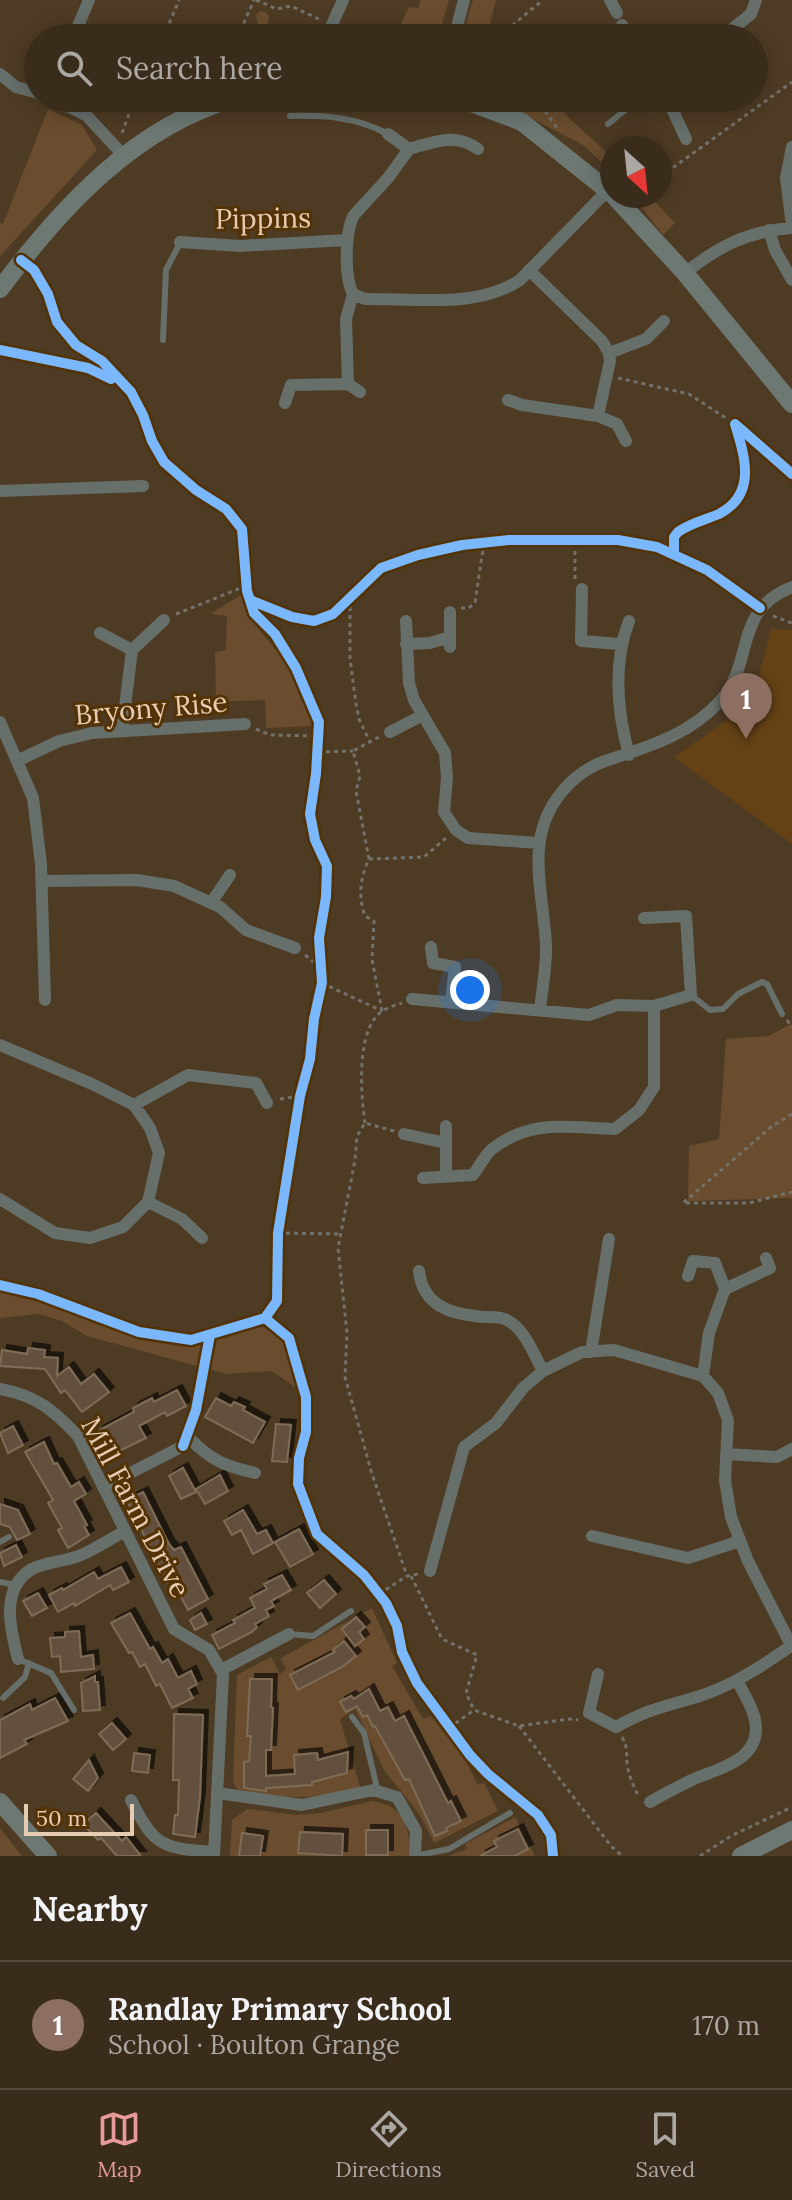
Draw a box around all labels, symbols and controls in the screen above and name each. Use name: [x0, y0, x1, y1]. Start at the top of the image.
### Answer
search box: [24, 24, 768, 112]
icon: search: [52, 46, 96, 90]
text: Search here: [116, 49, 283, 87]
north arrow: [600, 136, 672, 208]
street label: Pippins: [215, 199, 311, 237]
pin: 1: [720, 673, 772, 739]
street label: Bryony Rise: [73, 683, 229, 733]
your location: [450, 970, 490, 1010]
street label: Mill Farm Drive: [73, 1411, 199, 1603]
scale bar: [24, 1800, 134, 1836]
text: 50 m: [36, 1804, 87, 1832]
text: Nearby: [32, 1887, 148, 1930]
text: Randlay Primary School: [108, 1990, 452, 2028]
text: 1: [53, 2009, 63, 2042]
text: 170 m: [692, 2009, 760, 2042]
text: School · Boulton Grange: [108, 2028, 400, 2061]
tab: Map: [97, 2107, 142, 2183]
tab: Directions: [335, 2107, 442, 2183]
tab: Saved: [636, 2107, 695, 2183]

